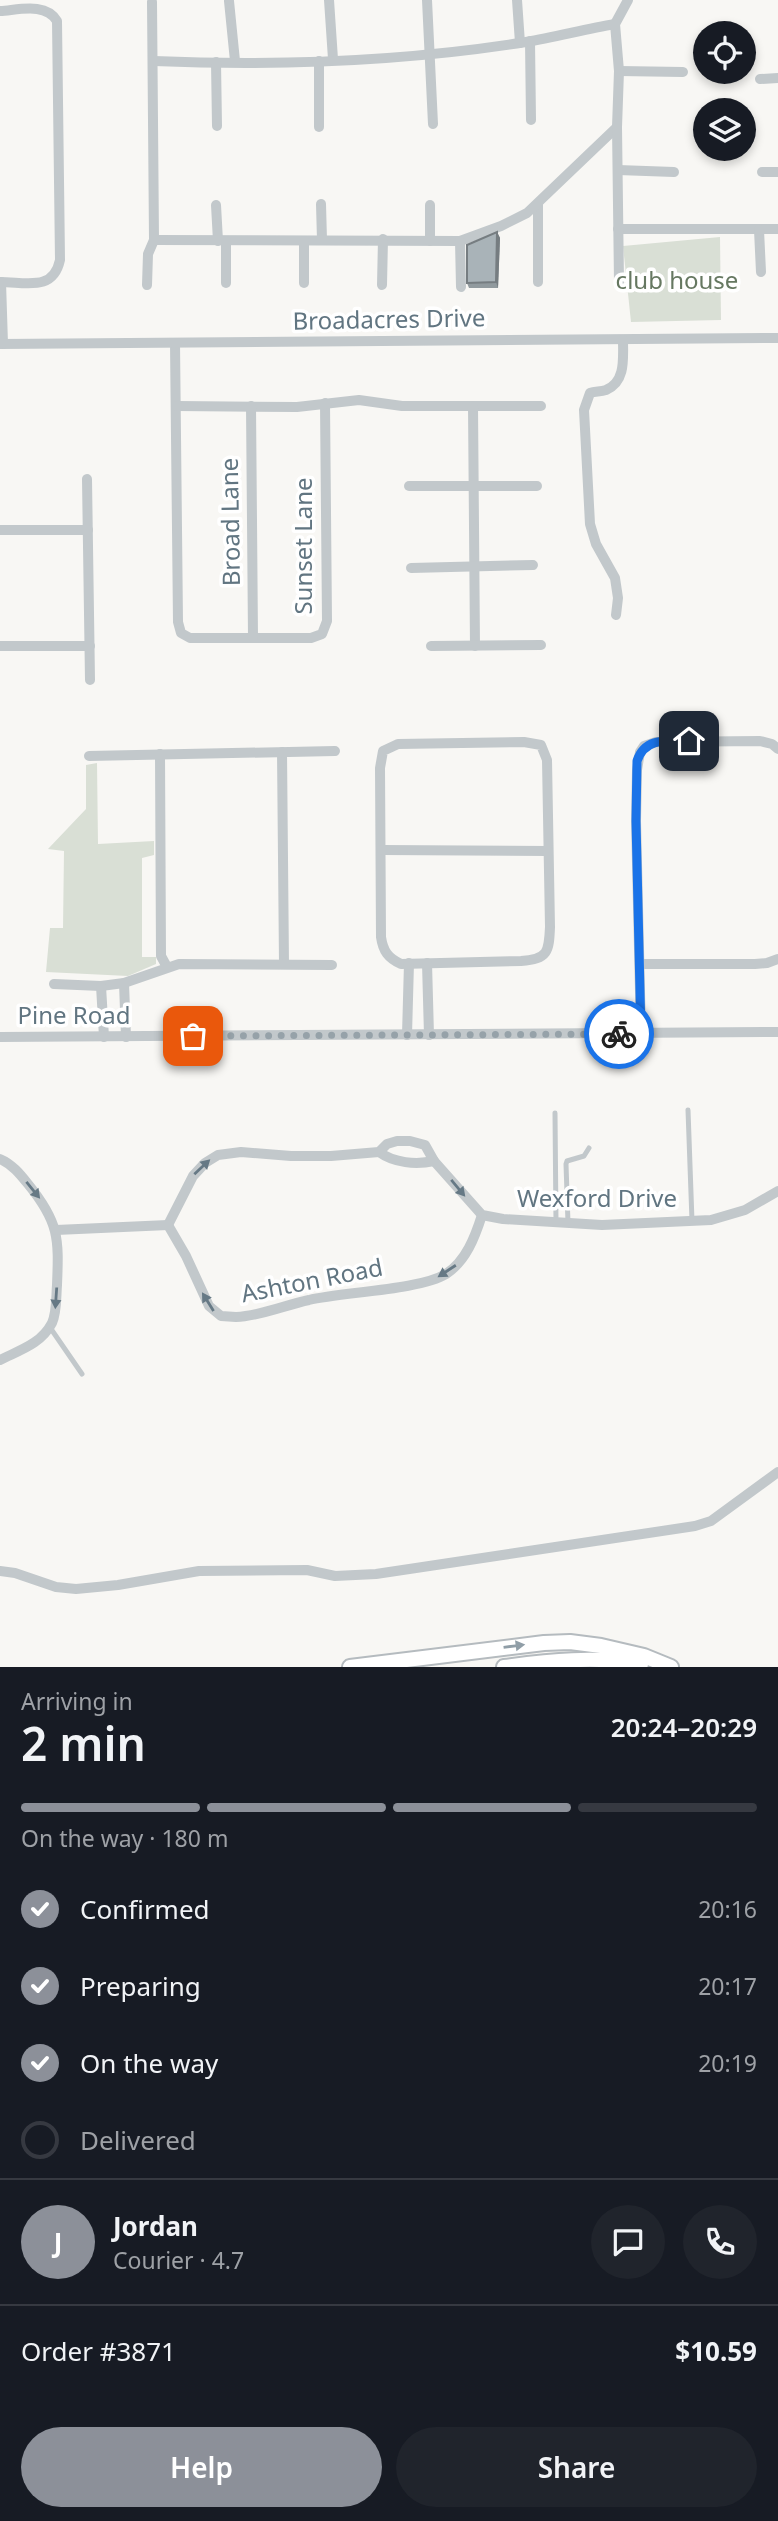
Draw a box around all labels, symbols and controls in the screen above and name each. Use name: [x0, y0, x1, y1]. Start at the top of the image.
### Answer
map controls: [693, 21, 756, 161]
button: locate: [693, 21, 756, 84]
button: layers: [693, 98, 756, 161]
park label: club house: [616, 263, 738, 296]
street label: Broadacres Drive: [292, 300, 486, 337]
street label: Broad Lane: [212, 458, 247, 587]
street label: Sunset Lane: [286, 477, 319, 615]
pin: [659, 711, 719, 771]
icon: home: [670, 722, 708, 760]
street label: Pine Road: [18, 998, 131, 1031]
courier: [584, 999, 654, 1069]
pin: [163, 1006, 223, 1066]
icon: bike: [600, 1015, 638, 1053]
icon: bag: [174, 1017, 212, 1055]
one-way arrow: [194, 1159, 211, 1175]
one-way arrow: [450, 1180, 465, 1197]
one-way arrow: [25, 1181, 40, 1199]
street label: Wexford Drive: [517, 1181, 677, 1214]
street label: Ashton Road: [238, 1250, 385, 1309]
one-way arrow: [437, 1265, 457, 1278]
one-way arrow: [50, 1287, 61, 1309]
one-way arrow: [202, 1292, 215, 1311]
one-way arrow: [504, 1641, 526, 1652]
text: Arriving in: [21, 1685, 133, 1717]
text: 20:24–20:29: [611, 1709, 757, 1745]
text: 2 min: [21, 1712, 146, 1774]
text: On the way · 180 m: [21, 1822, 228, 1854]
icon: check: [21, 1890, 59, 1928]
text: Confirmed: [80, 1891, 210, 1927]
text: 20:16: [698, 1893, 757, 1925]
icon: check: [21, 1967, 59, 2005]
text: Preparing: [80, 1968, 201, 2004]
text: 20:17: [698, 1970, 757, 2002]
icon: check: [21, 2044, 59, 2082]
text: On the way: [80, 2045, 218, 2081]
text: 20:19: [698, 2047, 757, 2079]
text: Delivered: [80, 2122, 196, 2158]
button: chat: [591, 2205, 665, 2279]
button: phone: [683, 2205, 757, 2279]
text: Jordan: [113, 2208, 198, 2244]
text: J: [54, 2224, 62, 2260]
text: Courier · 4.7: [113, 2244, 244, 2276]
text: Order #3871: [21, 2333, 176, 2369]
text: $10.59: [675, 2333, 757, 2369]
button: Help: [21, 2427, 382, 2507]
button: Share: [396, 2427, 757, 2507]

